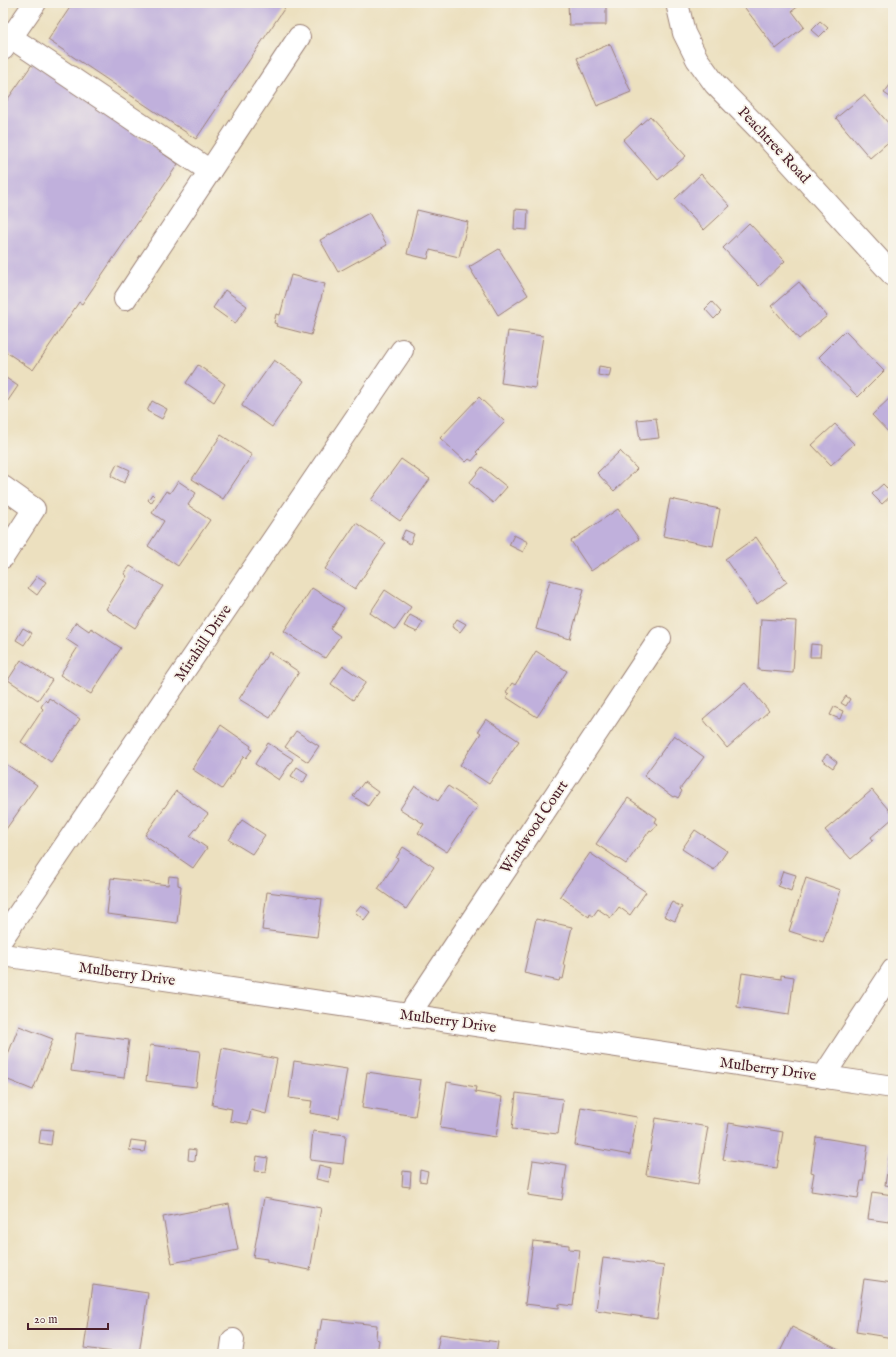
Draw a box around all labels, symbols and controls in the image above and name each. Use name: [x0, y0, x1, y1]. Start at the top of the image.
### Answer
street label: Peachtree Road: [734, 103, 815, 188]
street label: Mirahill Drive: [170, 601, 236, 685]
street label: Windwood Court: [496, 777, 572, 877]
street label: Mulberry Drive: [77, 958, 177, 990]
street label: Mulberry Drive: [398, 1005, 498, 1037]
street label: Mulberry Drive: [718, 1053, 818, 1085]
scale bar: [28, 1305, 108, 1331]
text: 20 m: [34, 1312, 57, 1327]

